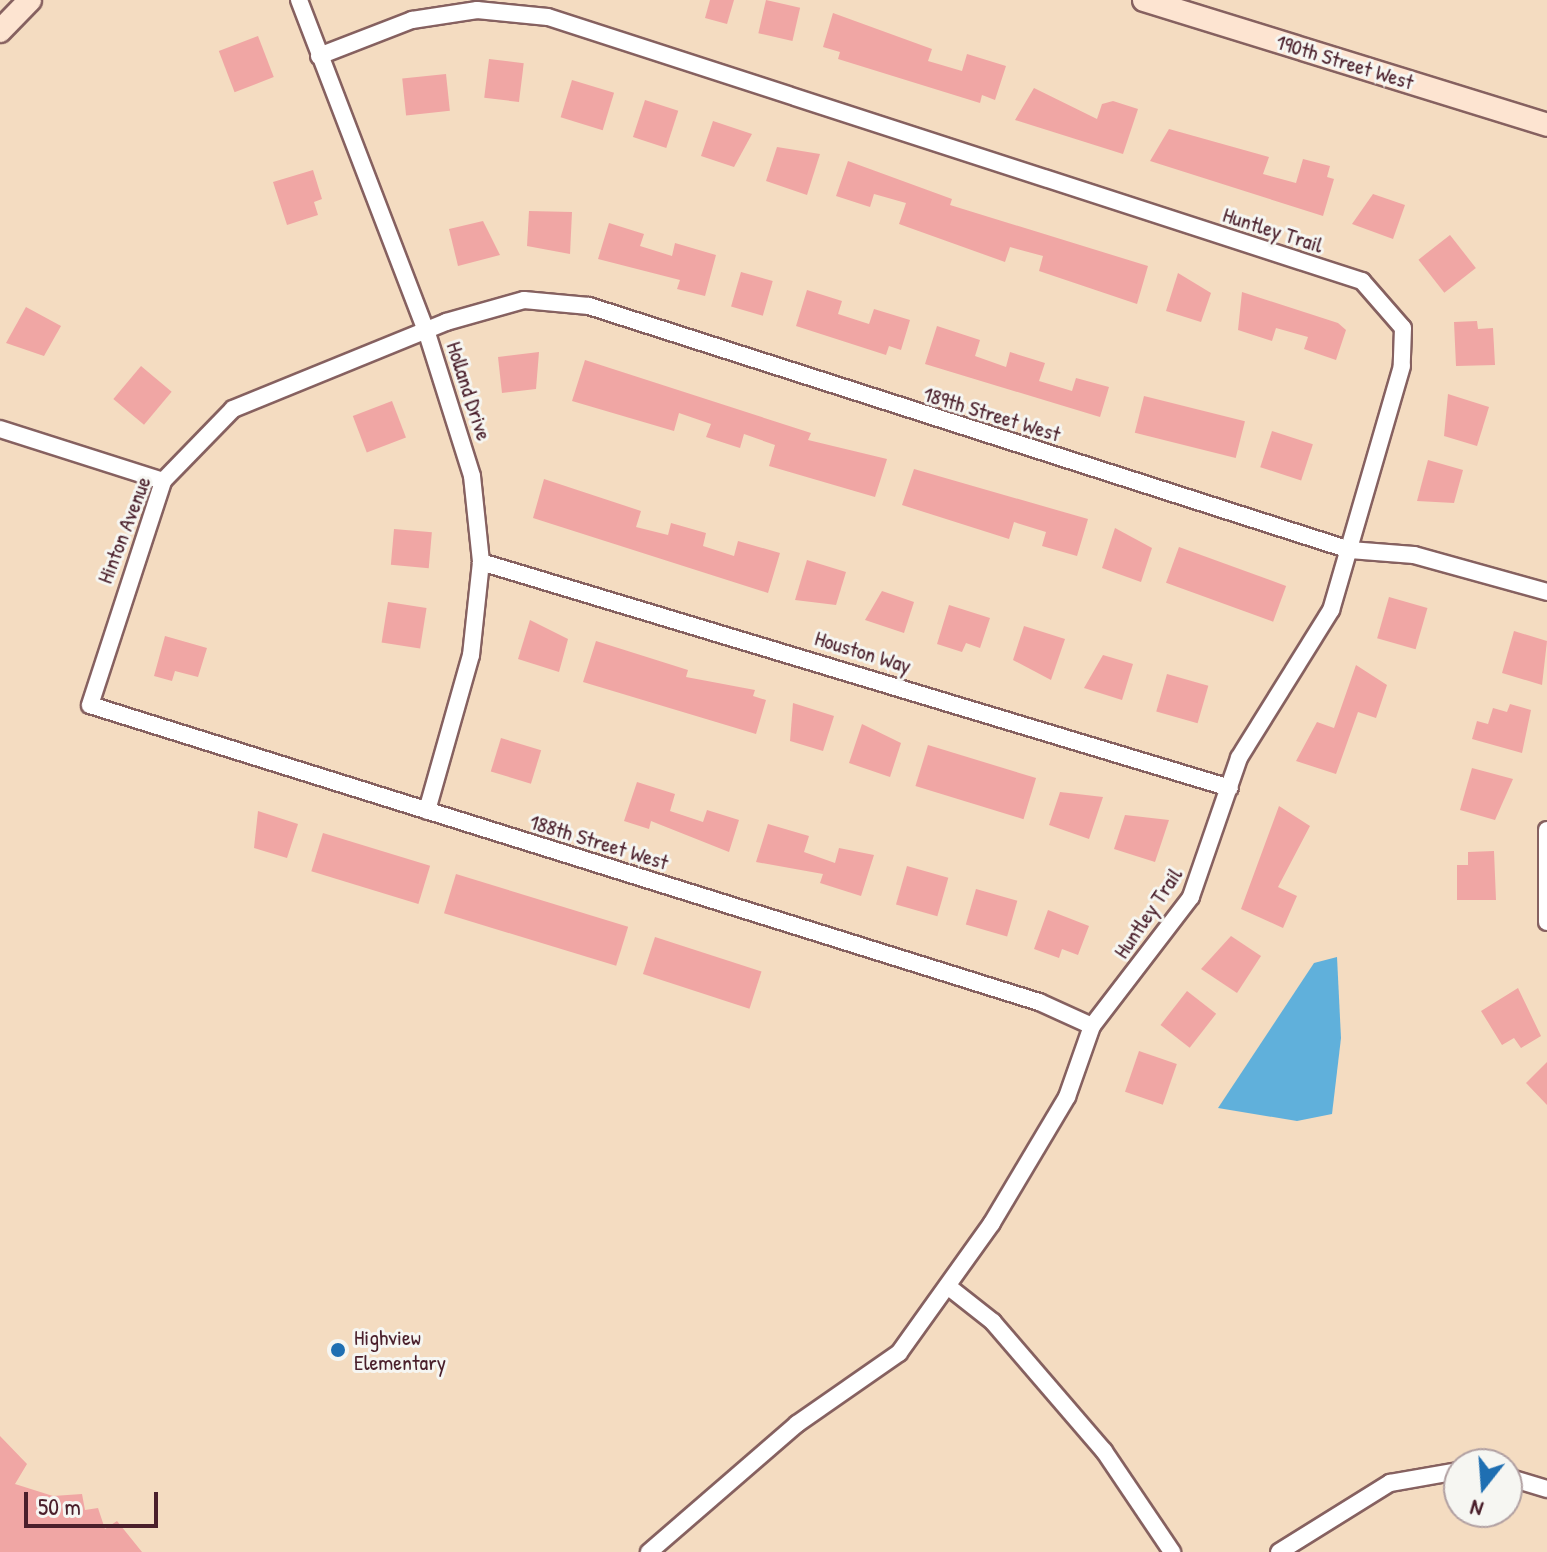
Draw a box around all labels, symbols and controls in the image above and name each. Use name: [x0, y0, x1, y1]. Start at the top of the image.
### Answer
street label: 190th Street West: [1273, 29, 1417, 95]
street label: Huntley Trail: [1220, 201, 1326, 259]
street label: Holland Drive: [441, 338, 497, 444]
street label: 189th Street West: [920, 381, 1064, 447]
street label: Hinton Avenue: [92, 473, 156, 587]
street label: Houston Way: [812, 625, 914, 679]
street label: 188th Street West: [527, 808, 671, 876]
street label: Huntley Trail: [1108, 863, 1188, 963]
place label: Highview Elementary: [354, 1324, 446, 1376]
marker: Highview Elementary: [329, 1341, 347, 1359]
north arrow: [1443, 1448, 1523, 1528]
scale bar: [28, 1476, 162, 1526]
text: 50 m: [38, 1490, 81, 1522]
text: N: [1467, 1493, 1487, 1525]

